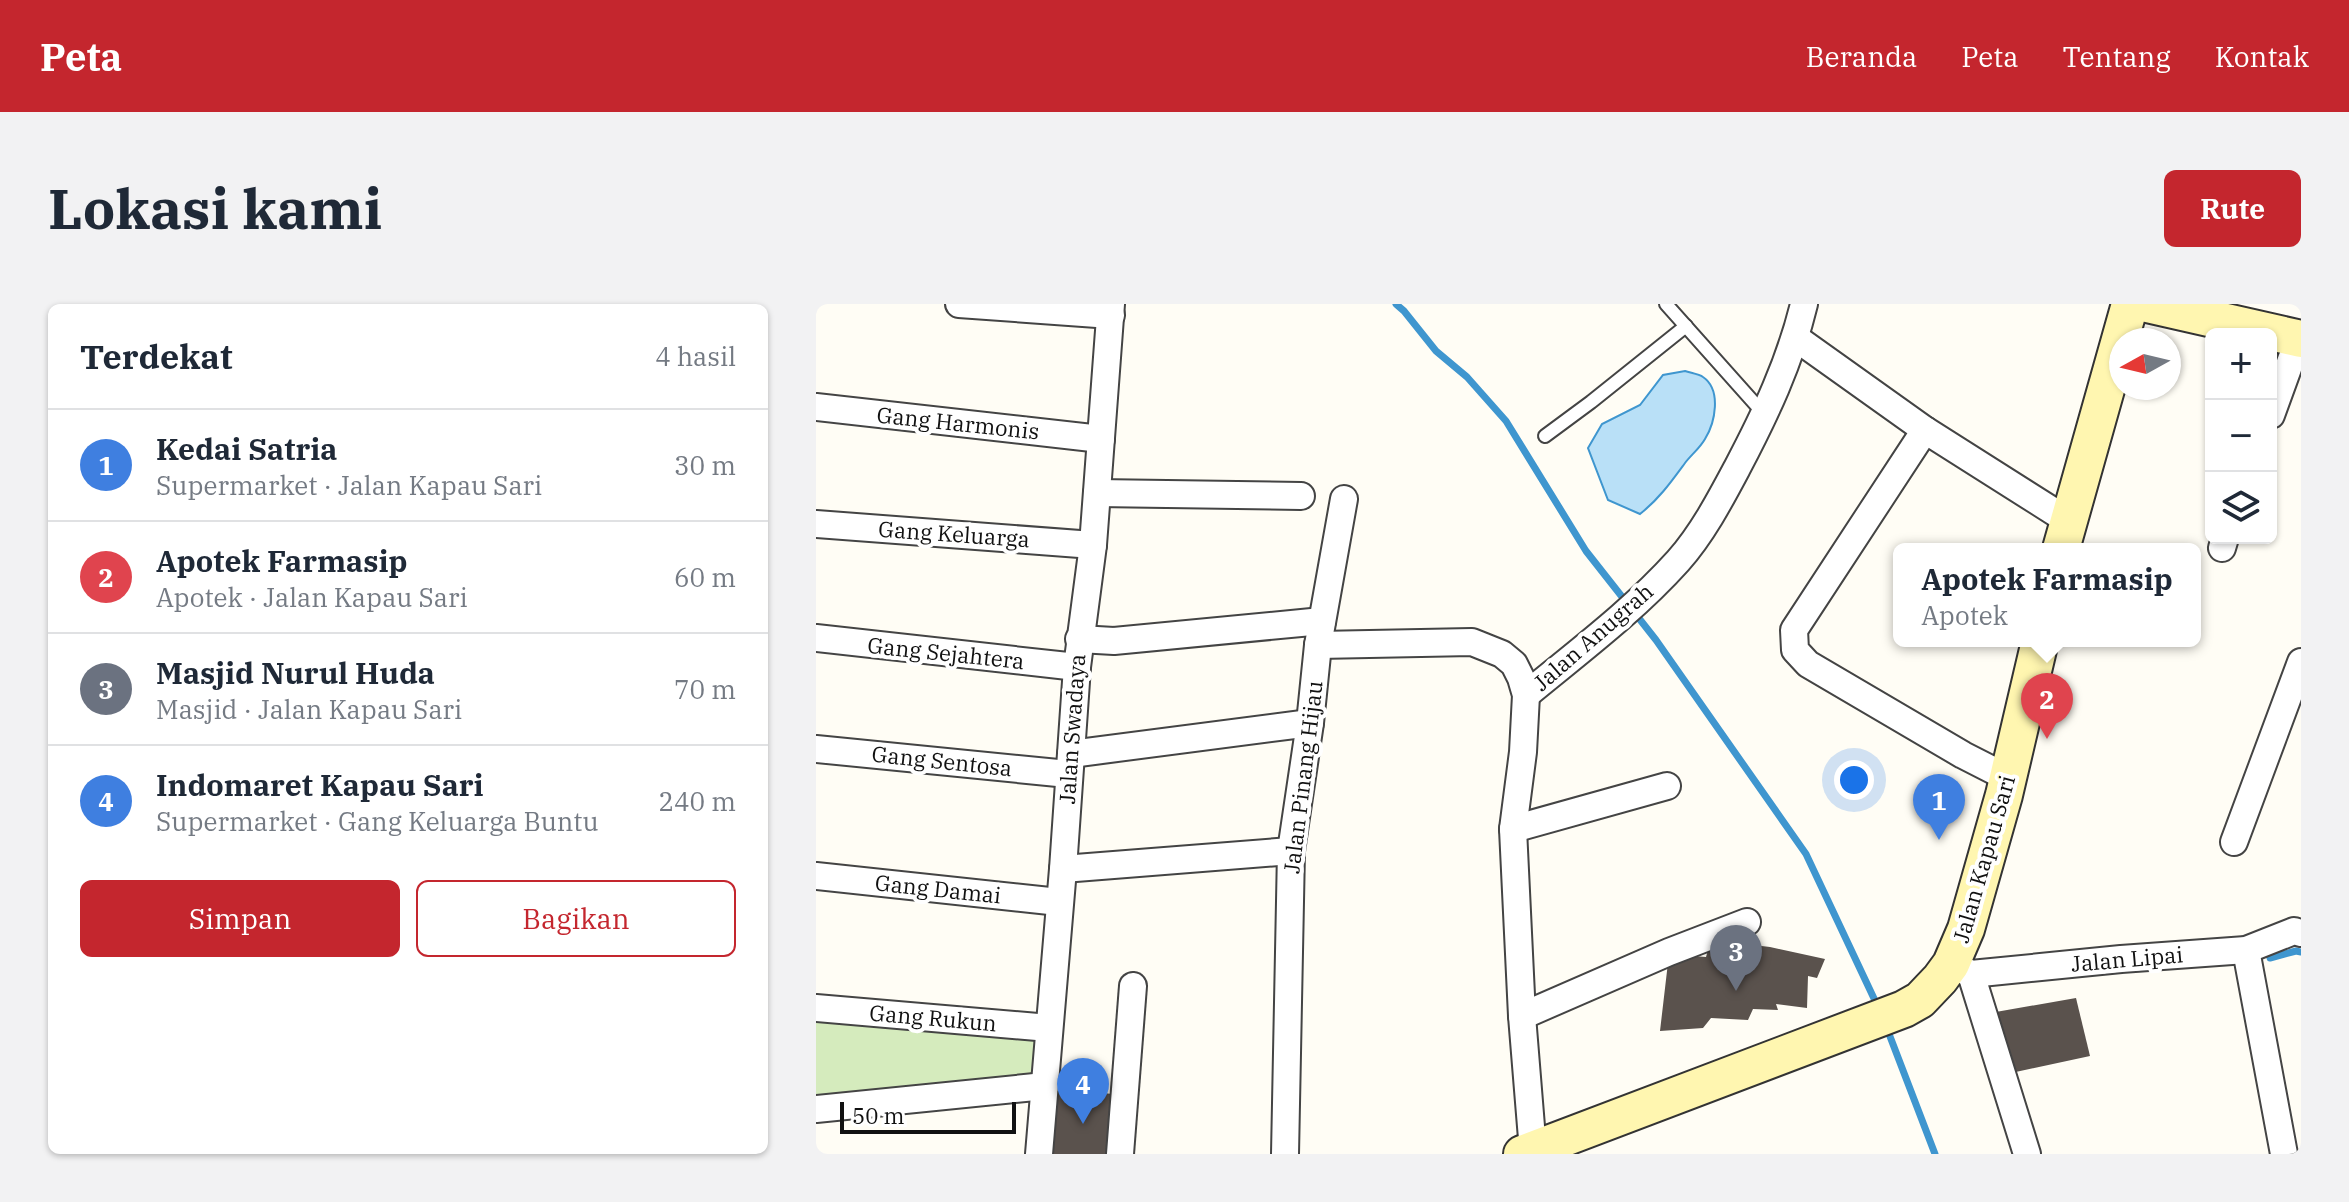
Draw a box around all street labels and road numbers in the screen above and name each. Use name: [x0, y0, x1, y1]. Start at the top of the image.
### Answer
street label: Gang Harmonis: [875, 400, 1041, 445]
street label: Gang Keluarga: [877, 514, 1031, 553]
street label: Jalan Anugrah: [1527, 576, 1659, 697]
street label: Gang Sejahtera: [866, 630, 1026, 675]
street label: Jalan Swadaya: [1052, 653, 1091, 805]
street label: Jalan Pinang Hijau: [1276, 679, 1329, 875]
street label: Gang Sentosa: [870, 739, 1014, 782]
street label: Jalan Kapau Sari: [1946, 772, 2021, 946]
street label: Gang Damai: [874, 867, 1003, 910]
street label: Jalan Lipai: [2070, 939, 2184, 978]
street label: Gang Rukun: [868, 997, 998, 1038]

